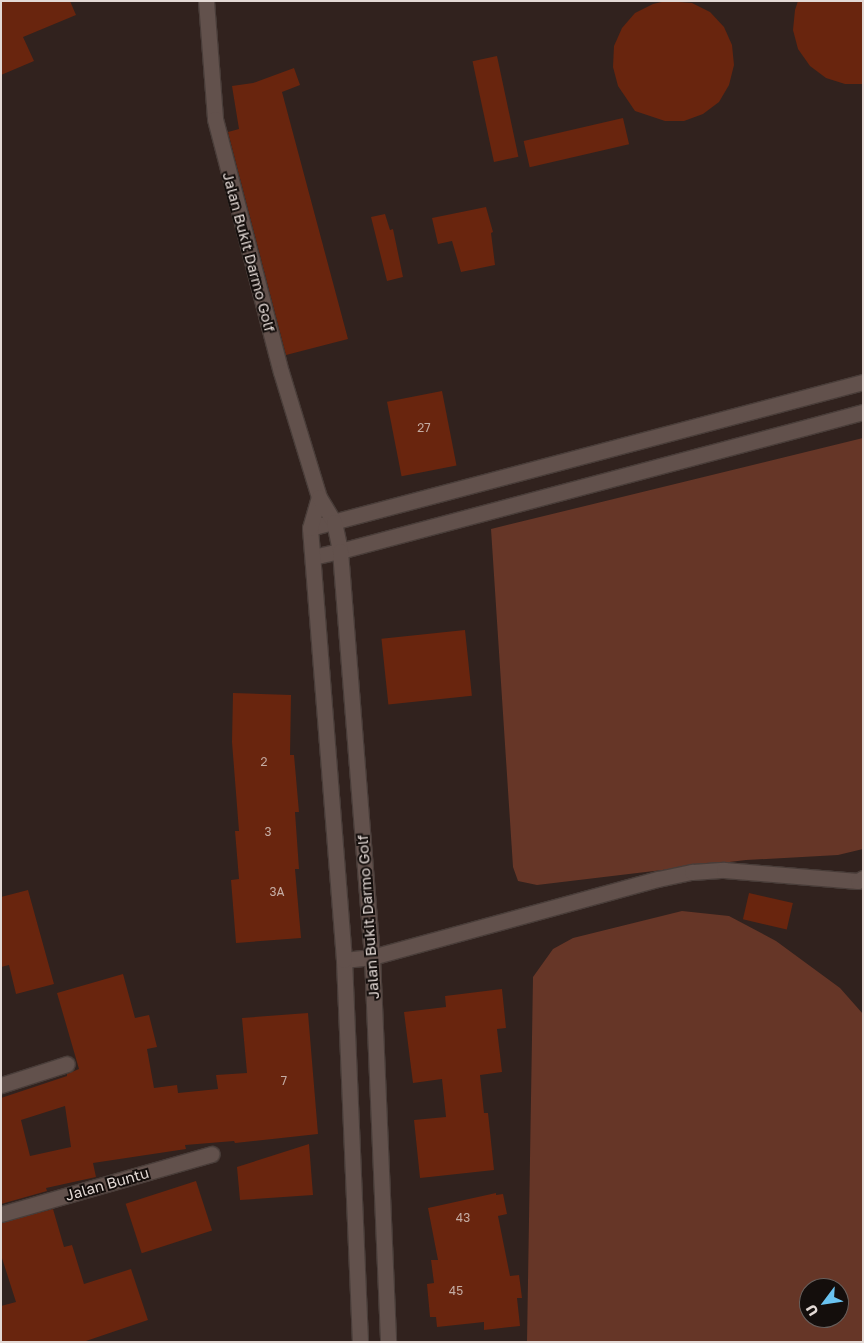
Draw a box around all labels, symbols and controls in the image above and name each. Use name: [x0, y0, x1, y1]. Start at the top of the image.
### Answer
street label: Jalan Bukit Darmo Golf: [219, 170, 279, 334]
house number: 27: [417, 421, 431, 435]
house number: 2: [261, 755, 267, 769]
house number: 3: [264, 825, 272, 839]
street label: Jalan Bukit Darmo Golf: [353, 834, 383, 1000]
house number: 3A: [269, 885, 285, 899]
house number: 7: [281, 1074, 287, 1088]
street label: Jalan Buntu: [63, 1163, 151, 1205]
house number: 43: [456, 1211, 470, 1225]
north arrow: [799, 1278, 849, 1328]
house number: 45: [449, 1284, 463, 1298]
text: U: [802, 1302, 821, 1319]

